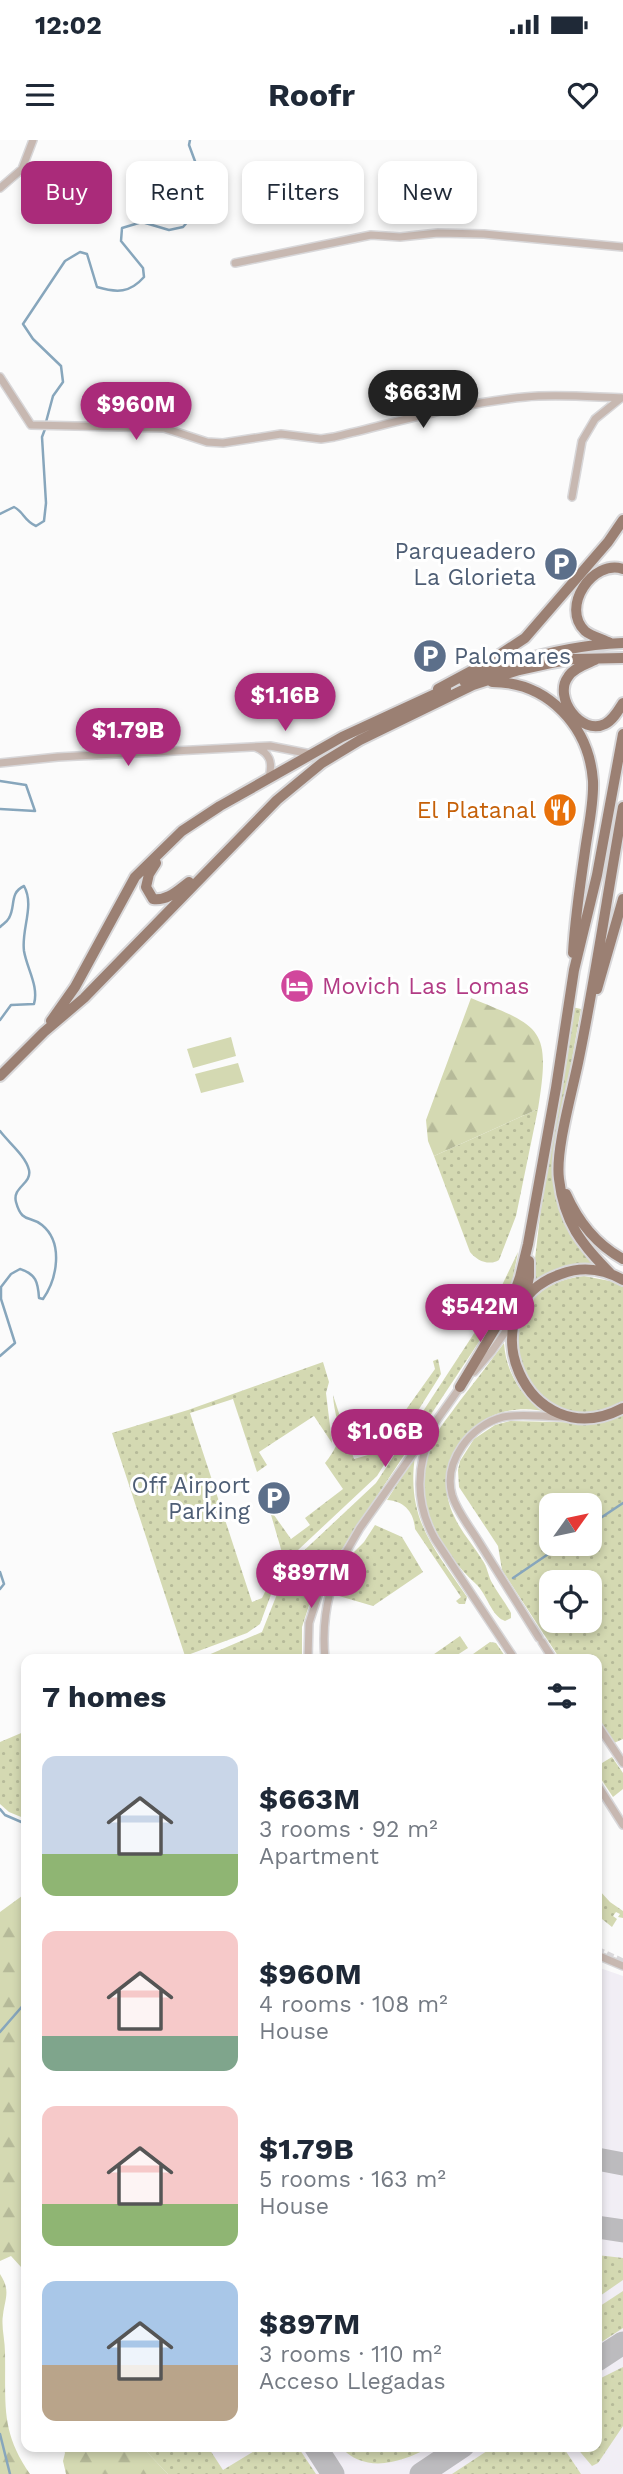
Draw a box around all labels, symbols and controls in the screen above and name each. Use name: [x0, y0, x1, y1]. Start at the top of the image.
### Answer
text: 12:02: [35, 10, 102, 40]
icon: menu: [21, 76, 59, 114]
text: Roofr: [268, 76, 355, 114]
icon: heart: [564, 76, 602, 114]
chip: Buy: [21, 161, 112, 224]
chip: Rent: [126, 161, 228, 224]
chip: Filters: [242, 161, 364, 224]
chip: New: [378, 161, 477, 224]
pin: $663M: [374, 370, 472, 430]
text: $663M: [384, 379, 462, 406]
pin: $960M: [87, 383, 185, 442]
text: $960M: [97, 391, 175, 418]
place label: Parqueadero La Glorieta: [395, 538, 536, 591]
parking icon: Parqueadero La Glorieta: [542, 545, 580, 583]
parking icon: Palomares: [411, 637, 449, 675]
place label: Palomares: [454, 643, 571, 670]
pin: $1.16B: [228, 674, 342, 733]
text: $1.16B: [251, 682, 319, 709]
pin: $1.79B: [71, 708, 185, 768]
text: $1.79B: [92, 717, 164, 744]
restaurant icon: El Platanal: [541, 791, 579, 829]
place label: El Platanal: [417, 797, 536, 824]
hotel icon: Movich Las Lomas: [278, 967, 316, 1005]
place label: Movich Las Lomas: [322, 973, 529, 1000]
pin: $542M: [431, 1284, 529, 1344]
text: $542M: [441, 1293, 519, 1320]
pin: $1.06B: [328, 1410, 442, 1469]
text: $1.06B: [347, 1418, 423, 1445]
place label: Off Airport Parking: [131, 1472, 251, 1525]
parking icon: Off Airport Parking: [255, 1479, 293, 1517]
north arrow: [539, 1493, 602, 1556]
map controls: [539, 1493, 602, 1633]
pin: $897M: [262, 1550, 360, 1610]
text: $897M: [272, 1559, 350, 1586]
button: locate: [539, 1570, 602, 1633]
icon: filters: [543, 1677, 581, 1715]
text: 7 homes: [42, 1679, 166, 1714]
text: $663M: [259, 1781, 360, 1816]
icon: home: [98, 1784, 182, 1868]
text: 3 rooms · 92 m²: [259, 1816, 438, 1843]
text: Apartment: [259, 1843, 379, 1870]
text: $960M: [259, 1956, 362, 1991]
icon: home: [98, 1959, 182, 2043]
text: 4 rooms · 108 m²: [259, 1991, 448, 2018]
text: House: [259, 2018, 329, 2045]
text: $1.79B: [259, 2131, 354, 2166]
icon: home: [98, 2134, 182, 2218]
text: 5 rooms · 163 m²: [259, 2166, 446, 2193]
text: House: [259, 2193, 329, 2220]
text: $897M: [259, 2306, 360, 2341]
icon: home: [98, 2309, 182, 2393]
text: 3 rooms · 110 m²: [259, 2341, 442, 2368]
text: Acceso Llegadas: [259, 2368, 446, 2395]

